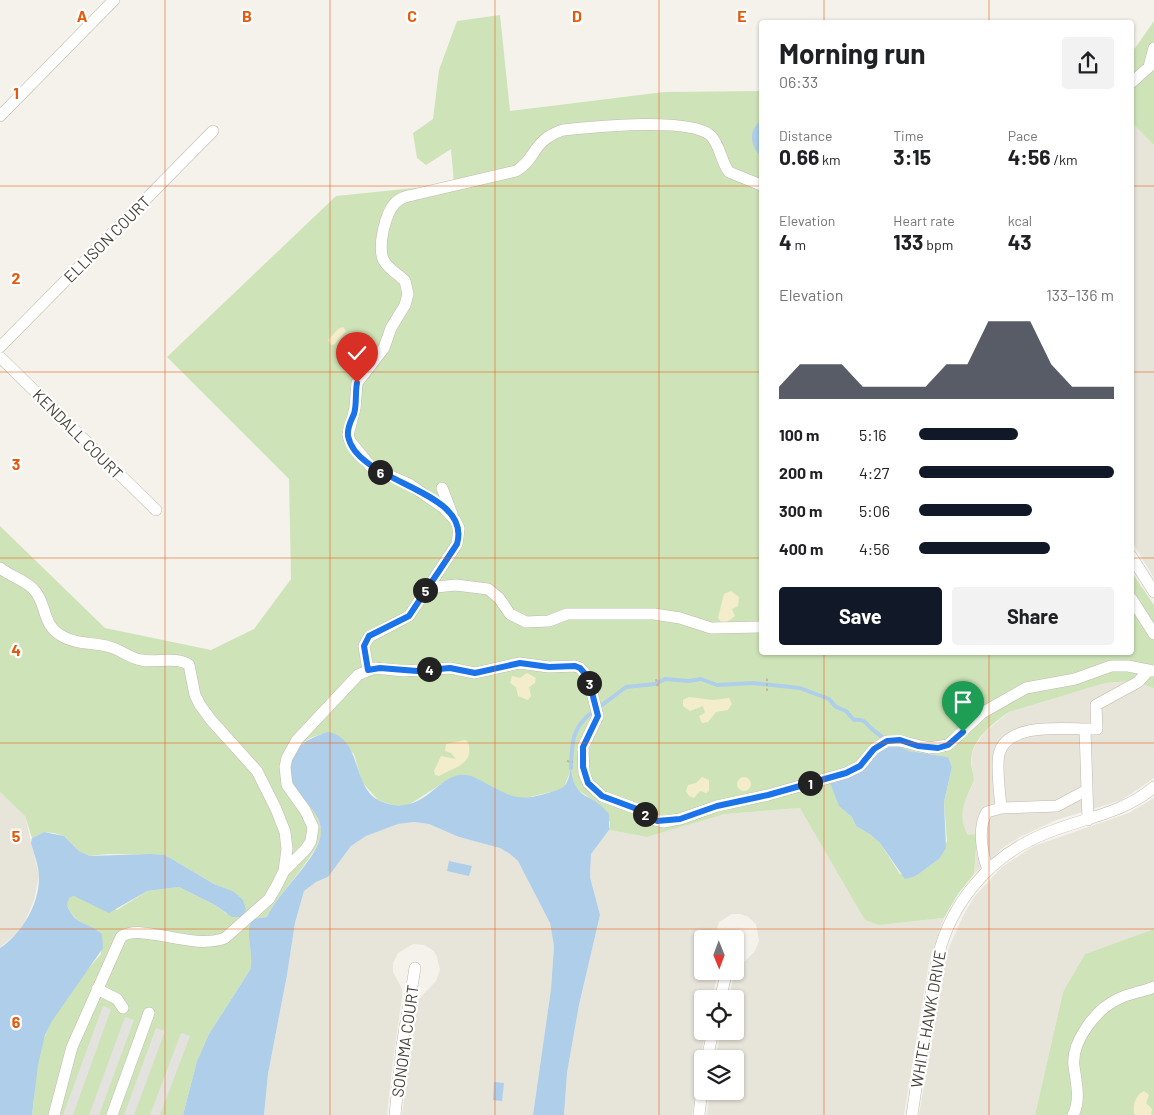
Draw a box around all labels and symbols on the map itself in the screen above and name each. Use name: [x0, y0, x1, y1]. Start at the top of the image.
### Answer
text: A: [77, 6, 88, 25]
text: B: [242, 6, 252, 25]
text: C: [407, 6, 417, 25]
text: D: [572, 6, 582, 25]
text: E: [737, 6, 747, 25]
text: 1: [13, 83, 19, 102]
street label: ELLISON COURT: [60, 192, 154, 286]
text: 2: [12, 268, 21, 287]
pin: [336, 332, 378, 383]
street label: KENDALL COURT: [29, 385, 127, 483]
text: 3: [12, 454, 20, 473]
pin: 6: [368, 460, 392, 484]
pin: 5: [412, 578, 438, 602]
text: 4: [11, 640, 21, 659]
pin: 4: [416, 656, 442, 682]
pin: 3: [576, 670, 602, 696]
pin: [942, 681, 984, 732]
pin: 1: [798, 770, 822, 796]
pin: 2: [632, 802, 658, 826]
text: 5: [12, 826, 21, 845]
north arrow: [694, 930, 744, 980]
street label: WHITE HAWK DRIVE: [906, 949, 949, 1089]
street label: SONOMA COURT: [387, 983, 422, 1098]
text: 6: [12, 1012, 21, 1031]

